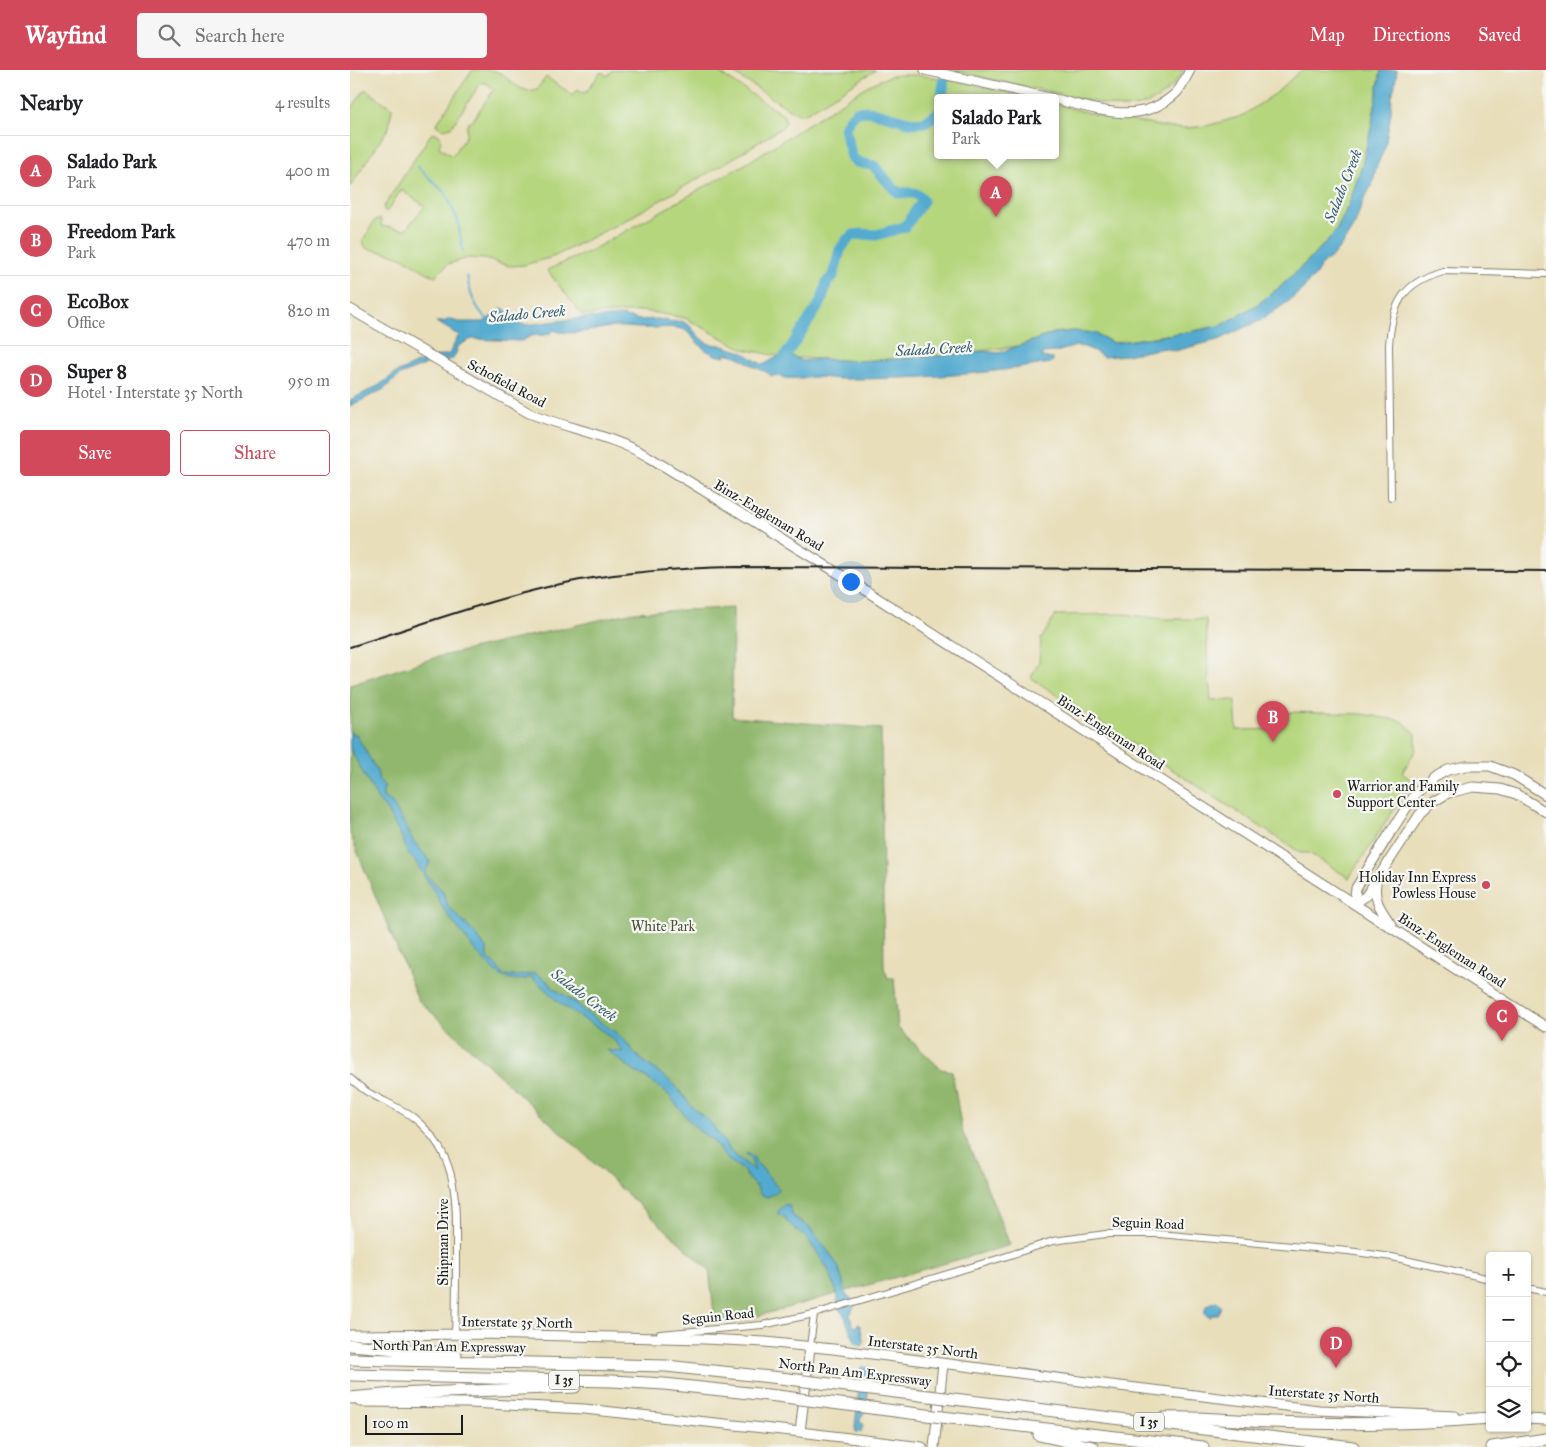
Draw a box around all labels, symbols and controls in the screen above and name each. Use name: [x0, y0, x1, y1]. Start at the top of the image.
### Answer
search box: [137, 13, 487, 58]
text: Wayfind: [25, 20, 107, 50]
icon: search: [155, 21, 183, 49]
text: Search here: [195, 24, 285, 47]
text: Map: [1309, 24, 1345, 46]
text: Directions: [1373, 24, 1450, 46]
text: Saved: [1478, 24, 1521, 46]
text: Nearby: [20, 90, 83, 116]
text: 4 results: [275, 93, 330, 112]
popup: [934, 94, 1059, 159]
text: Salado Park: [952, 106, 1041, 129]
text: Park: [952, 129, 981, 148]
water label: Salado Creek: [1320, 147, 1366, 226]
text: Salado Park: [67, 150, 157, 173]
text: A: [31, 161, 41, 180]
text: 400 m: [286, 161, 330, 180]
text: Park: [67, 173, 96, 192]
pin: A: [980, 176, 1012, 217]
text: Freedom Park: [67, 220, 175, 243]
text: B: [31, 231, 41, 250]
text: 470 m: [287, 231, 330, 250]
text: Park: [67, 243, 96, 262]
text: EcoBox: [67, 290, 129, 313]
text: C: [31, 301, 41, 320]
text: 820 m: [287, 301, 330, 320]
water label: Salado Creek: [487, 302, 567, 326]
text: Office: [67, 313, 105, 332]
water label: Salado Creek: [894, 338, 973, 360]
street label: Schofield Road: [465, 356, 549, 411]
text: Super 8: [67, 360, 127, 383]
text: D: [30, 371, 42, 390]
text: 950 m: [288, 371, 330, 390]
text: Hotel · Interstate 35 North: [67, 383, 243, 402]
button: Save: [20, 430, 170, 476]
button: Share: [180, 430, 330, 476]
street label: Binz-Engleman Road: [711, 476, 827, 555]
your location: [838, 569, 864, 595]
street label: Binz-Engleman Road: [1054, 691, 1168, 773]
pin: B: [1257, 701, 1289, 742]
place label: Warrior and Family Support Center: [1347, 778, 1460, 811]
marker: Warrior and Family Support Center: [1331, 788, 1343, 800]
place label: Holiday Inn Express Powless House: [1358, 869, 1476, 902]
marker: Holiday Inn Express Powless House: [1480, 879, 1492, 891]
street label: Binz-Engleman Road: [1395, 909, 1509, 991]
park label: White Park: [631, 918, 696, 935]
water label: Salado Creek: [547, 964, 621, 1026]
pin: C: [1486, 1000, 1518, 1041]
street label: Shipman Drive: [435, 1198, 452, 1286]
street label: Seguin Road: [1112, 1214, 1184, 1233]
map controls: [1486, 1252, 1531, 1432]
button: +: [1486, 1252, 1531, 1297]
button: −: [1486, 1297, 1531, 1342]
street label: Seguin Road: [681, 1304, 755, 1329]
street label: Interstate 35 North: [461, 1313, 573, 1332]
pin: D: [1320, 1327, 1352, 1368]
street label: Interstate 35 North: [867, 1332, 979, 1363]
street label: North Pan Am Expressway: [372, 1337, 527, 1356]
button: locate: [1486, 1342, 1531, 1387]
street label: North Pan Am Expressway: [777, 1355, 933, 1390]
road number: I 35: [549, 1370, 579, 1390]
street label: Interstate 35 North: [1268, 1382, 1380, 1407]
button: layers: [1486, 1387, 1531, 1432]
scale bar: [365, 1412, 462, 1435]
road number: I 35: [1134, 1412, 1164, 1431]
text: 100 m: [372, 1415, 409, 1432]

